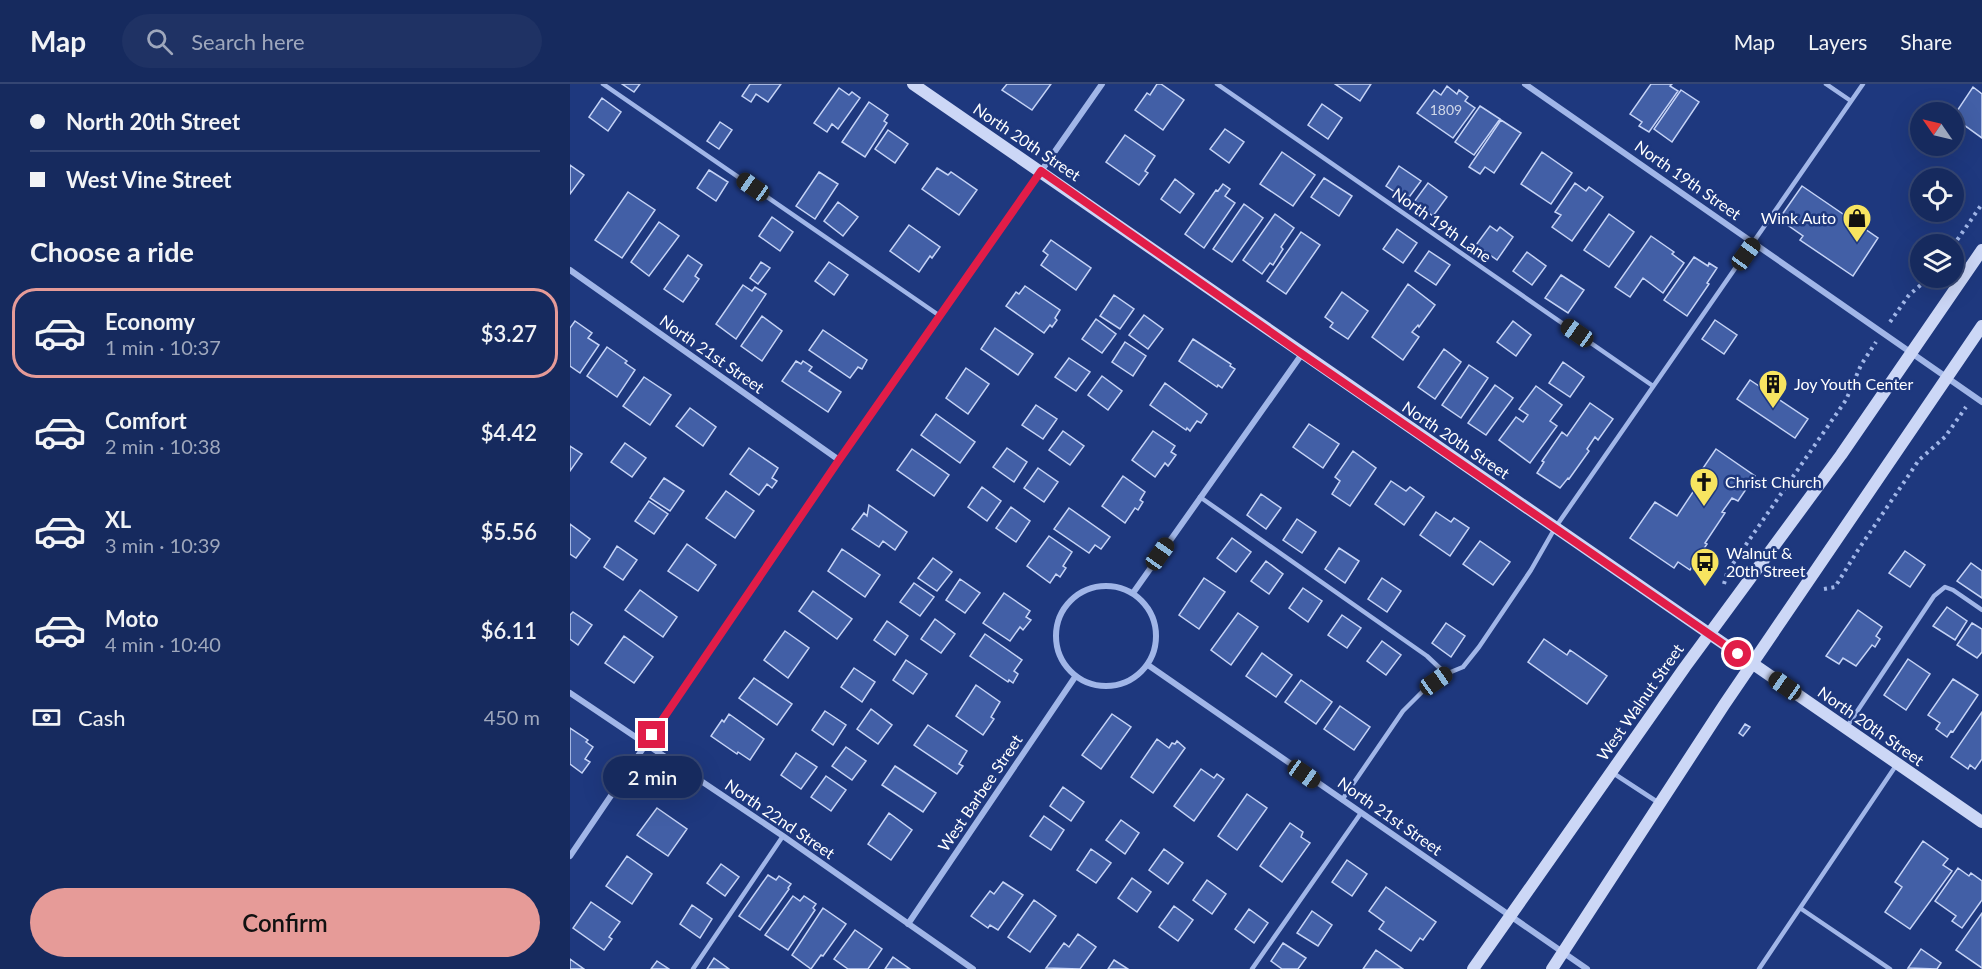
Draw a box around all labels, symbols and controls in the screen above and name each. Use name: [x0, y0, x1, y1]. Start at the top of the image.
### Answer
search box: [122, 14, 542, 68]
text: Map: [30, 24, 86, 58]
icon: search: [143, 25, 176, 58]
text: Search here: [191, 28, 305, 55]
text: Map: [1734, 29, 1775, 54]
text: Layers: [1808, 29, 1867, 54]
text: Share: [1900, 29, 1952, 54]
street label: North 20th Street: [970, 99, 1085, 185]
house number: 1809: [1430, 101, 1462, 118]
north arrow: [1910, 102, 1964, 156]
map controls: [1910, 102, 1964, 288]
text: North 20th Street: [66, 108, 240, 135]
street label: North 19th Street: [1632, 136, 1745, 223]
text: West Vine Street: [66, 166, 232, 193]
button: locate: [1910, 168, 1964, 222]
car: [733, 169, 773, 205]
street label: North 19th Lane: [1389, 183, 1495, 266]
shop icon: Wink Auto: [1841, 202, 1873, 244]
place label: Wink Auto: [1761, 208, 1836, 227]
car: [1728, 234, 1764, 274]
button: layers: [1910, 234, 1964, 288]
text: Choose a ride: [30, 235, 194, 268]
icon: car: [33, 306, 87, 360]
text: Economy: [105, 308, 195, 335]
street label: North 21st Street: [656, 311, 768, 397]
car: [1557, 315, 1597, 351]
text: $3.27: [481, 320, 537, 347]
text: 1 min · 10:37: [105, 335, 221, 359]
building icon: Joy Youth Center: [1757, 368, 1789, 410]
place label: Joy Youth Center: [1794, 374, 1914, 393]
street label: North 20th Street: [1399, 397, 1514, 483]
icon: car: [33, 405, 87, 459]
text: Comfort: [105, 407, 187, 434]
text: $4.42: [481, 419, 537, 446]
text: 2 min · 10:38: [105, 434, 221, 458]
church icon: Christ Church: [1688, 466, 1720, 508]
place label: Christ Church: [1725, 472, 1822, 491]
icon: car: [33, 504, 87, 558]
text: XL: [105, 506, 131, 533]
text: $5.56: [481, 518, 537, 545]
text: 3 min · 10:39: [105, 533, 221, 557]
car: [1142, 534, 1178, 574]
place label: Walnut & 20th Street: [1726, 543, 1806, 580]
bus stop icon: Walnut & 20th Street: [1689, 546, 1721, 588]
icon: car: [33, 603, 87, 657]
text: Moto: [105, 605, 159, 632]
text: $6.11: [481, 617, 537, 644]
text: 4 min · 10:40: [105, 632, 221, 656]
street label: West Walnut Street: [1592, 640, 1687, 764]
route start: [1724, 640, 1751, 667]
car: [1416, 663, 1456, 699]
car: [1765, 668, 1805, 704]
street label: North 20th Street: [1815, 682, 1928, 769]
icon: cash: [30, 701, 63, 734]
text: Cash: [78, 704, 125, 731]
text: 450 m: [484, 705, 540, 729]
route end: [638, 721, 665, 748]
street label: West Barbee Street: [933, 730, 1026, 855]
callout: 2 min: [602, 756, 702, 798]
car: [1284, 756, 1324, 792]
text: 2 min: [628, 765, 677, 789]
street label: North 21st Street: [1334, 773, 1446, 859]
street label: North 22nd Street: [722, 775, 839, 862]
button: Confirm: [30, 888, 540, 957]

